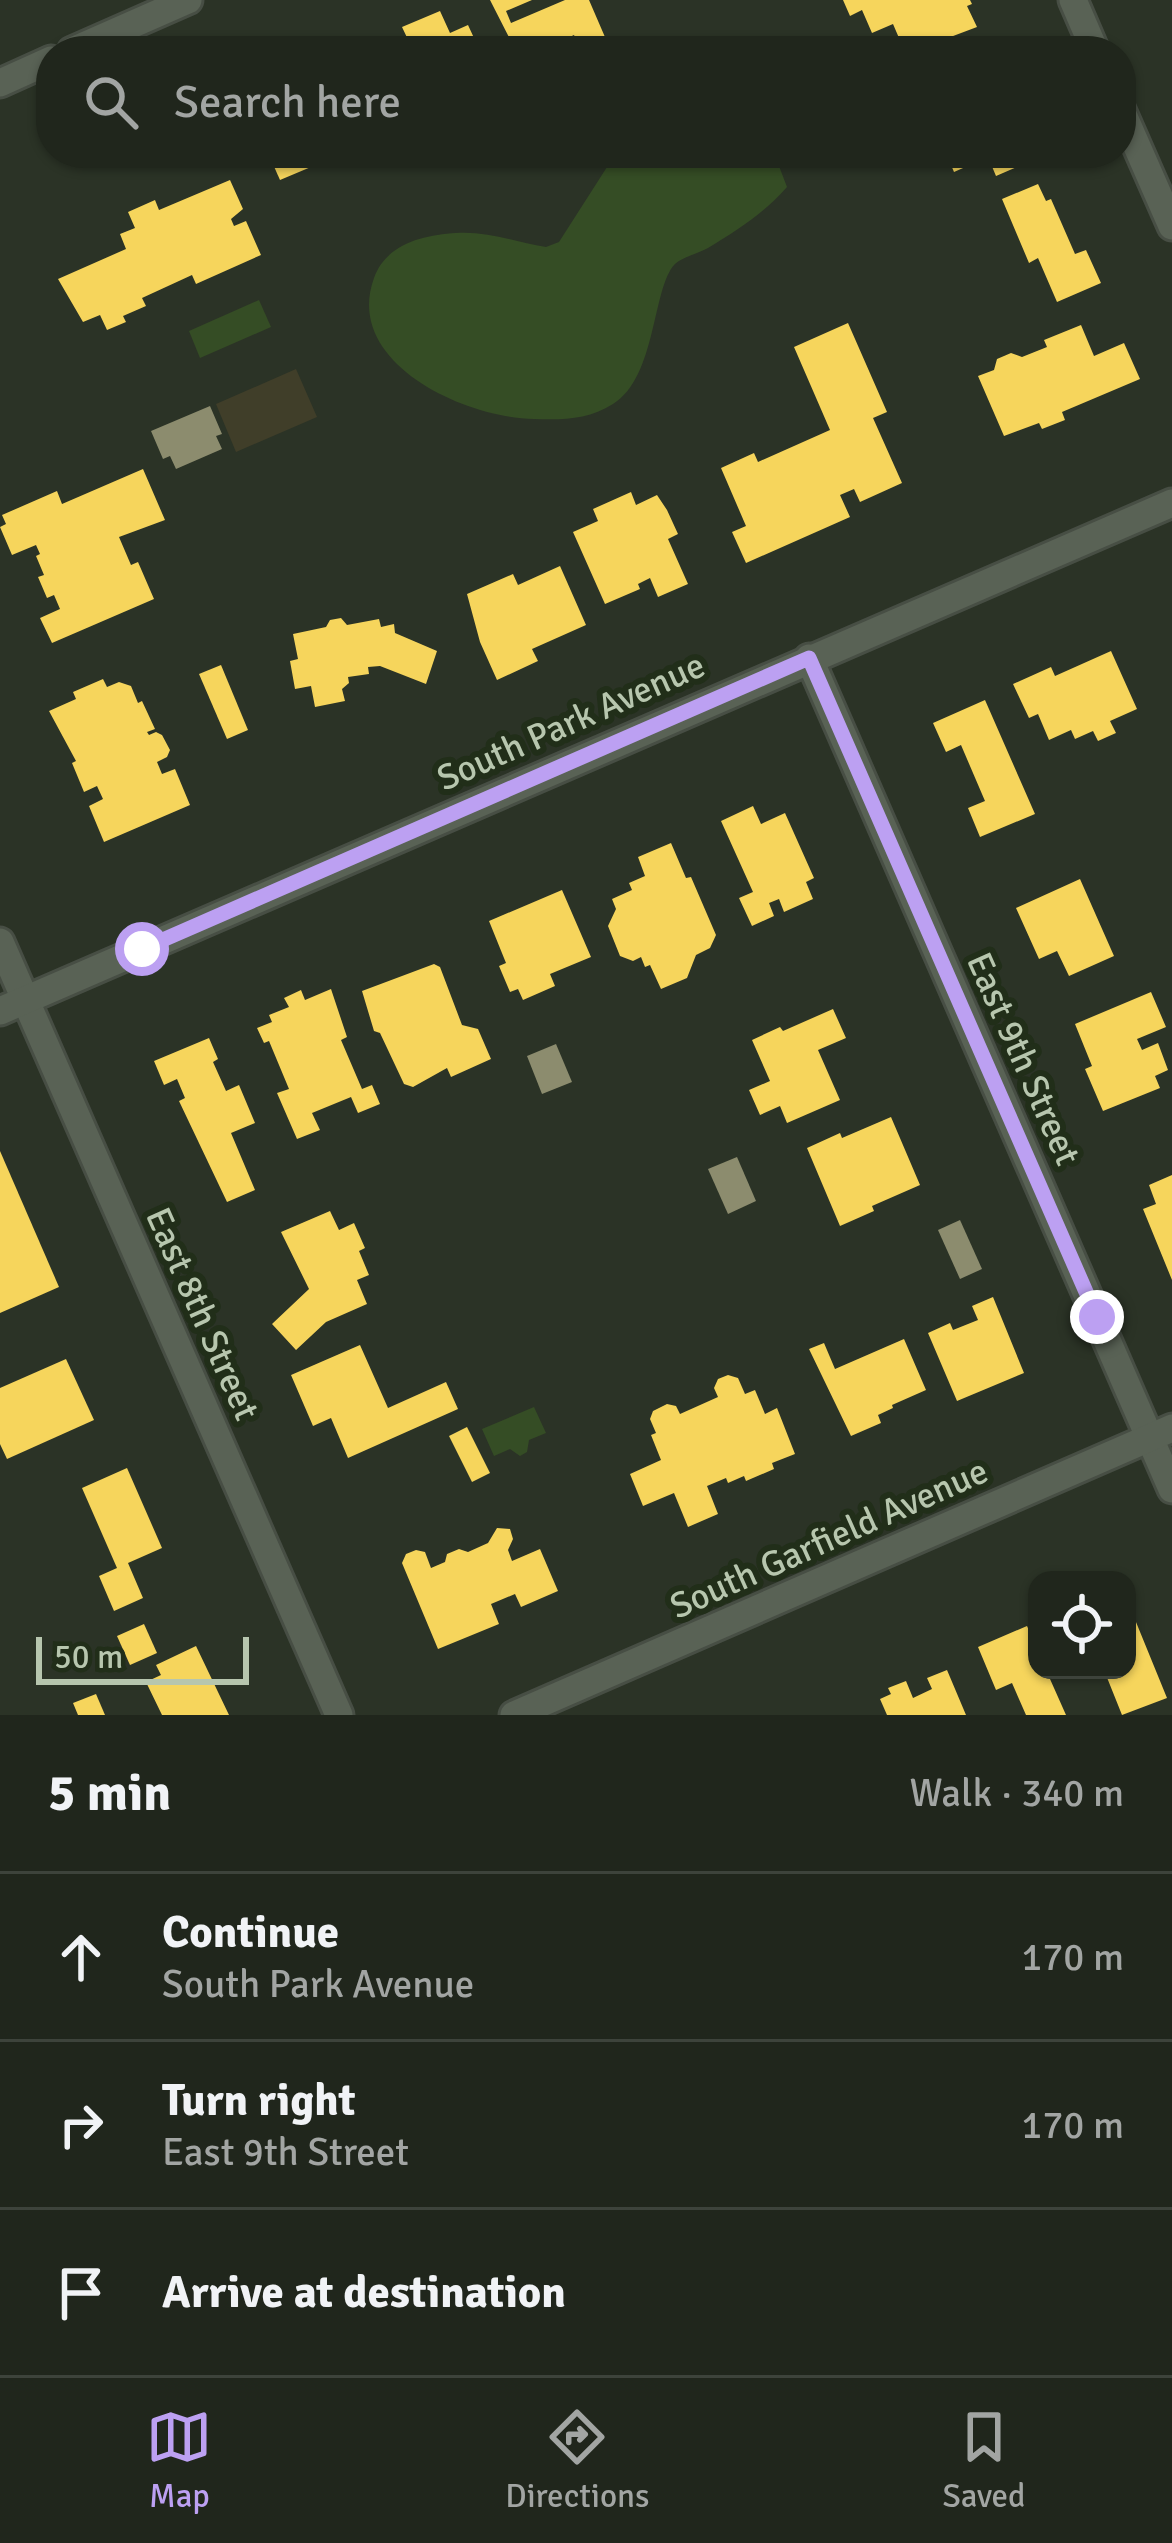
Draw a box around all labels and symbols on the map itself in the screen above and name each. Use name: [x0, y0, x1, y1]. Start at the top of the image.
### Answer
street label: South Park Avenue: [430, 643, 712, 801]
route start: [115, 922, 169, 976]
street label: East 9th Street: [956, 946, 1090, 1172]
street label: East 8th Street: [135, 1201, 269, 1427]
route end: [1070, 1290, 1124, 1344]
street label: South Garfield Avenue: [663, 1449, 995, 1629]
scale bar: [36, 1631, 249, 1684]

